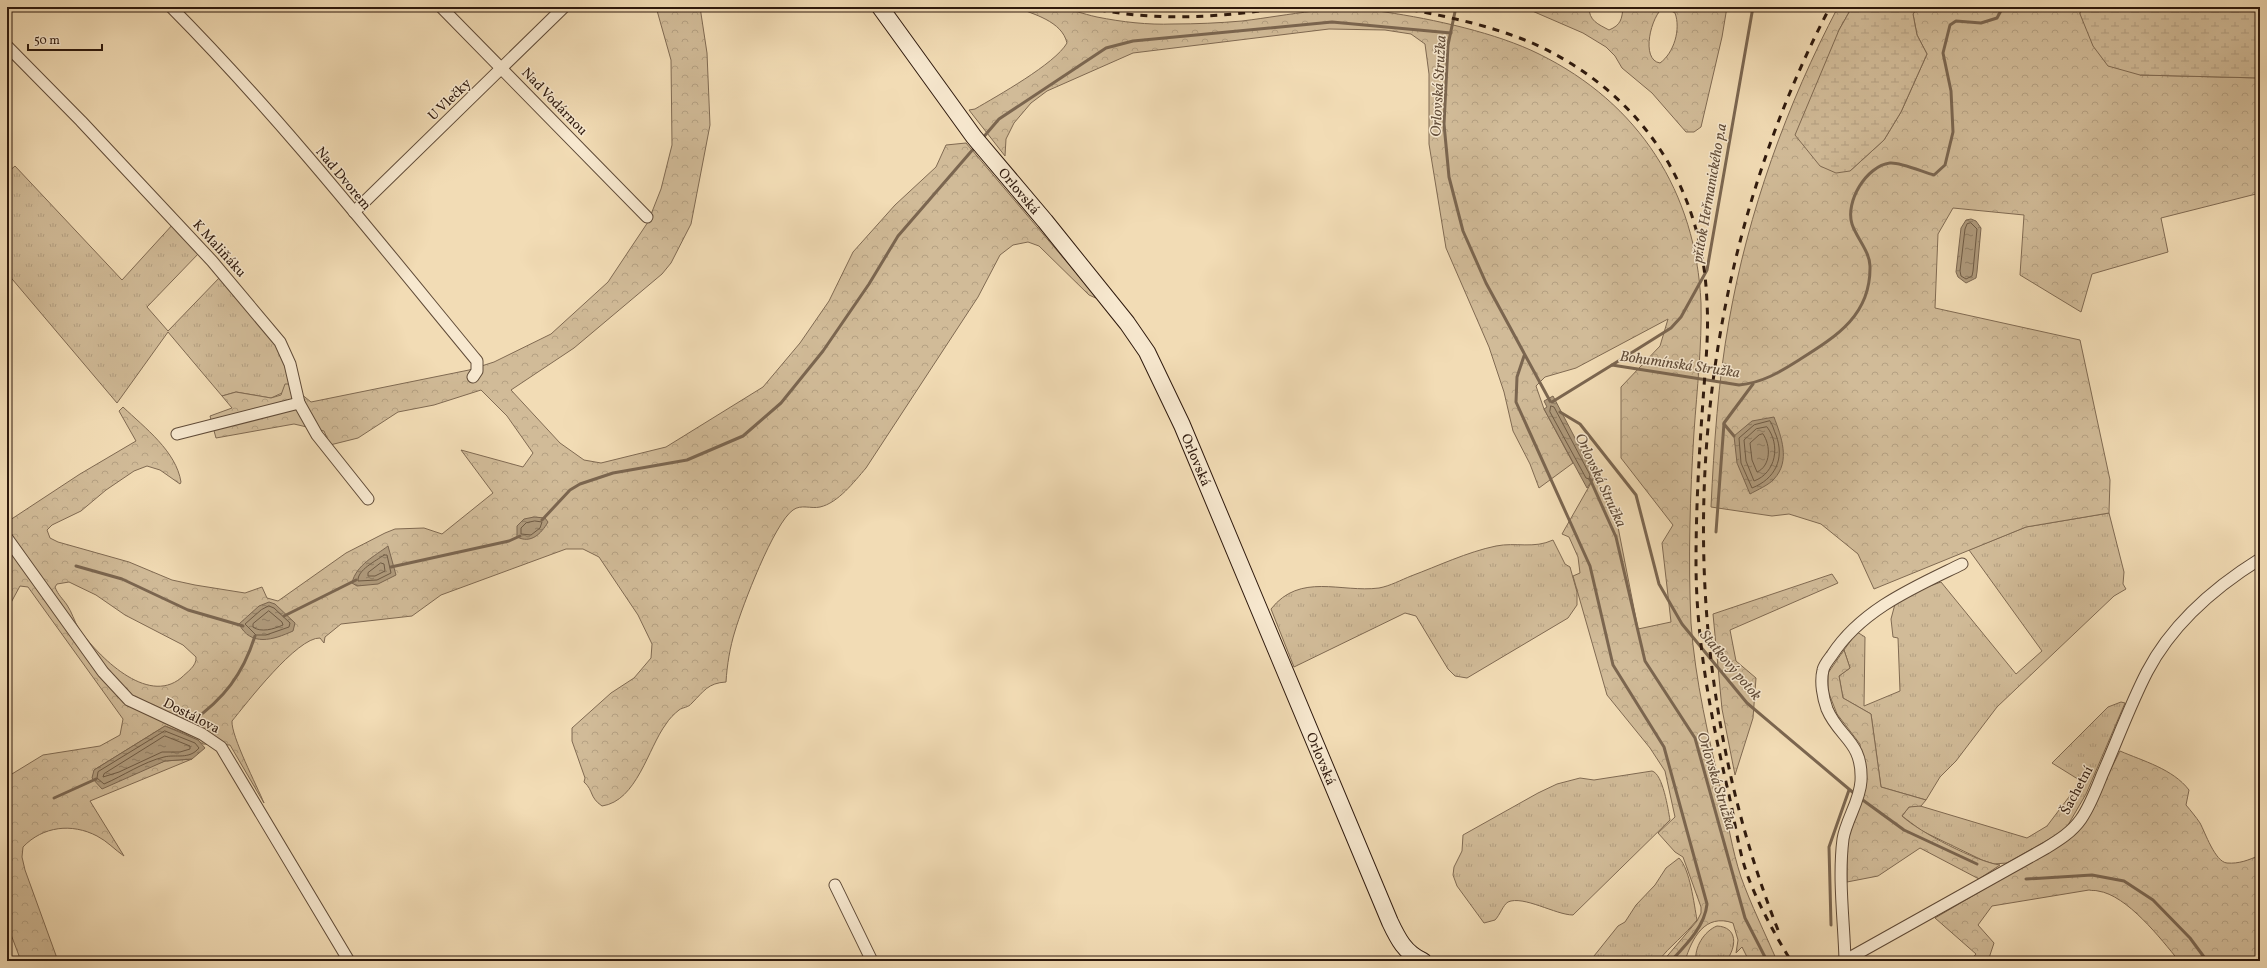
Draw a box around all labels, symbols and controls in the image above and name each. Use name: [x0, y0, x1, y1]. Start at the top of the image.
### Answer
scale bar: [28, 26, 102, 52]
text: 50 m: [34, 33, 60, 49]
water label: Orlovská Stružka: [1426, 35, 1453, 137]
street label: Nad Vodárnou: [517, 64, 591, 140]
street label: U Vlečky: [424, 74, 476, 125]
water label: přítok Heřmanického p.a: [1688, 122, 1733, 265]
street label: Nad Dvorem: [311, 143, 375, 215]
street label: Orlovská: [993, 164, 1044, 219]
street label: K Maliňáku: [188, 216, 250, 282]
water label: Bohumínská Stružka: [1618, 347, 1741, 384]
water label: Orlovská Stružka: [1569, 430, 1631, 531]
street label: Orlovská: [1176, 431, 1215, 490]
water label: Statkový potok: [1694, 626, 1766, 706]
street label: Dostálova: [160, 694, 223, 739]
street label: Orlovská: [1301, 730, 1340, 788]
water label: Orlovská Stružka: [1691, 730, 1740, 833]
street label: Šachetní: [2056, 762, 2099, 819]

